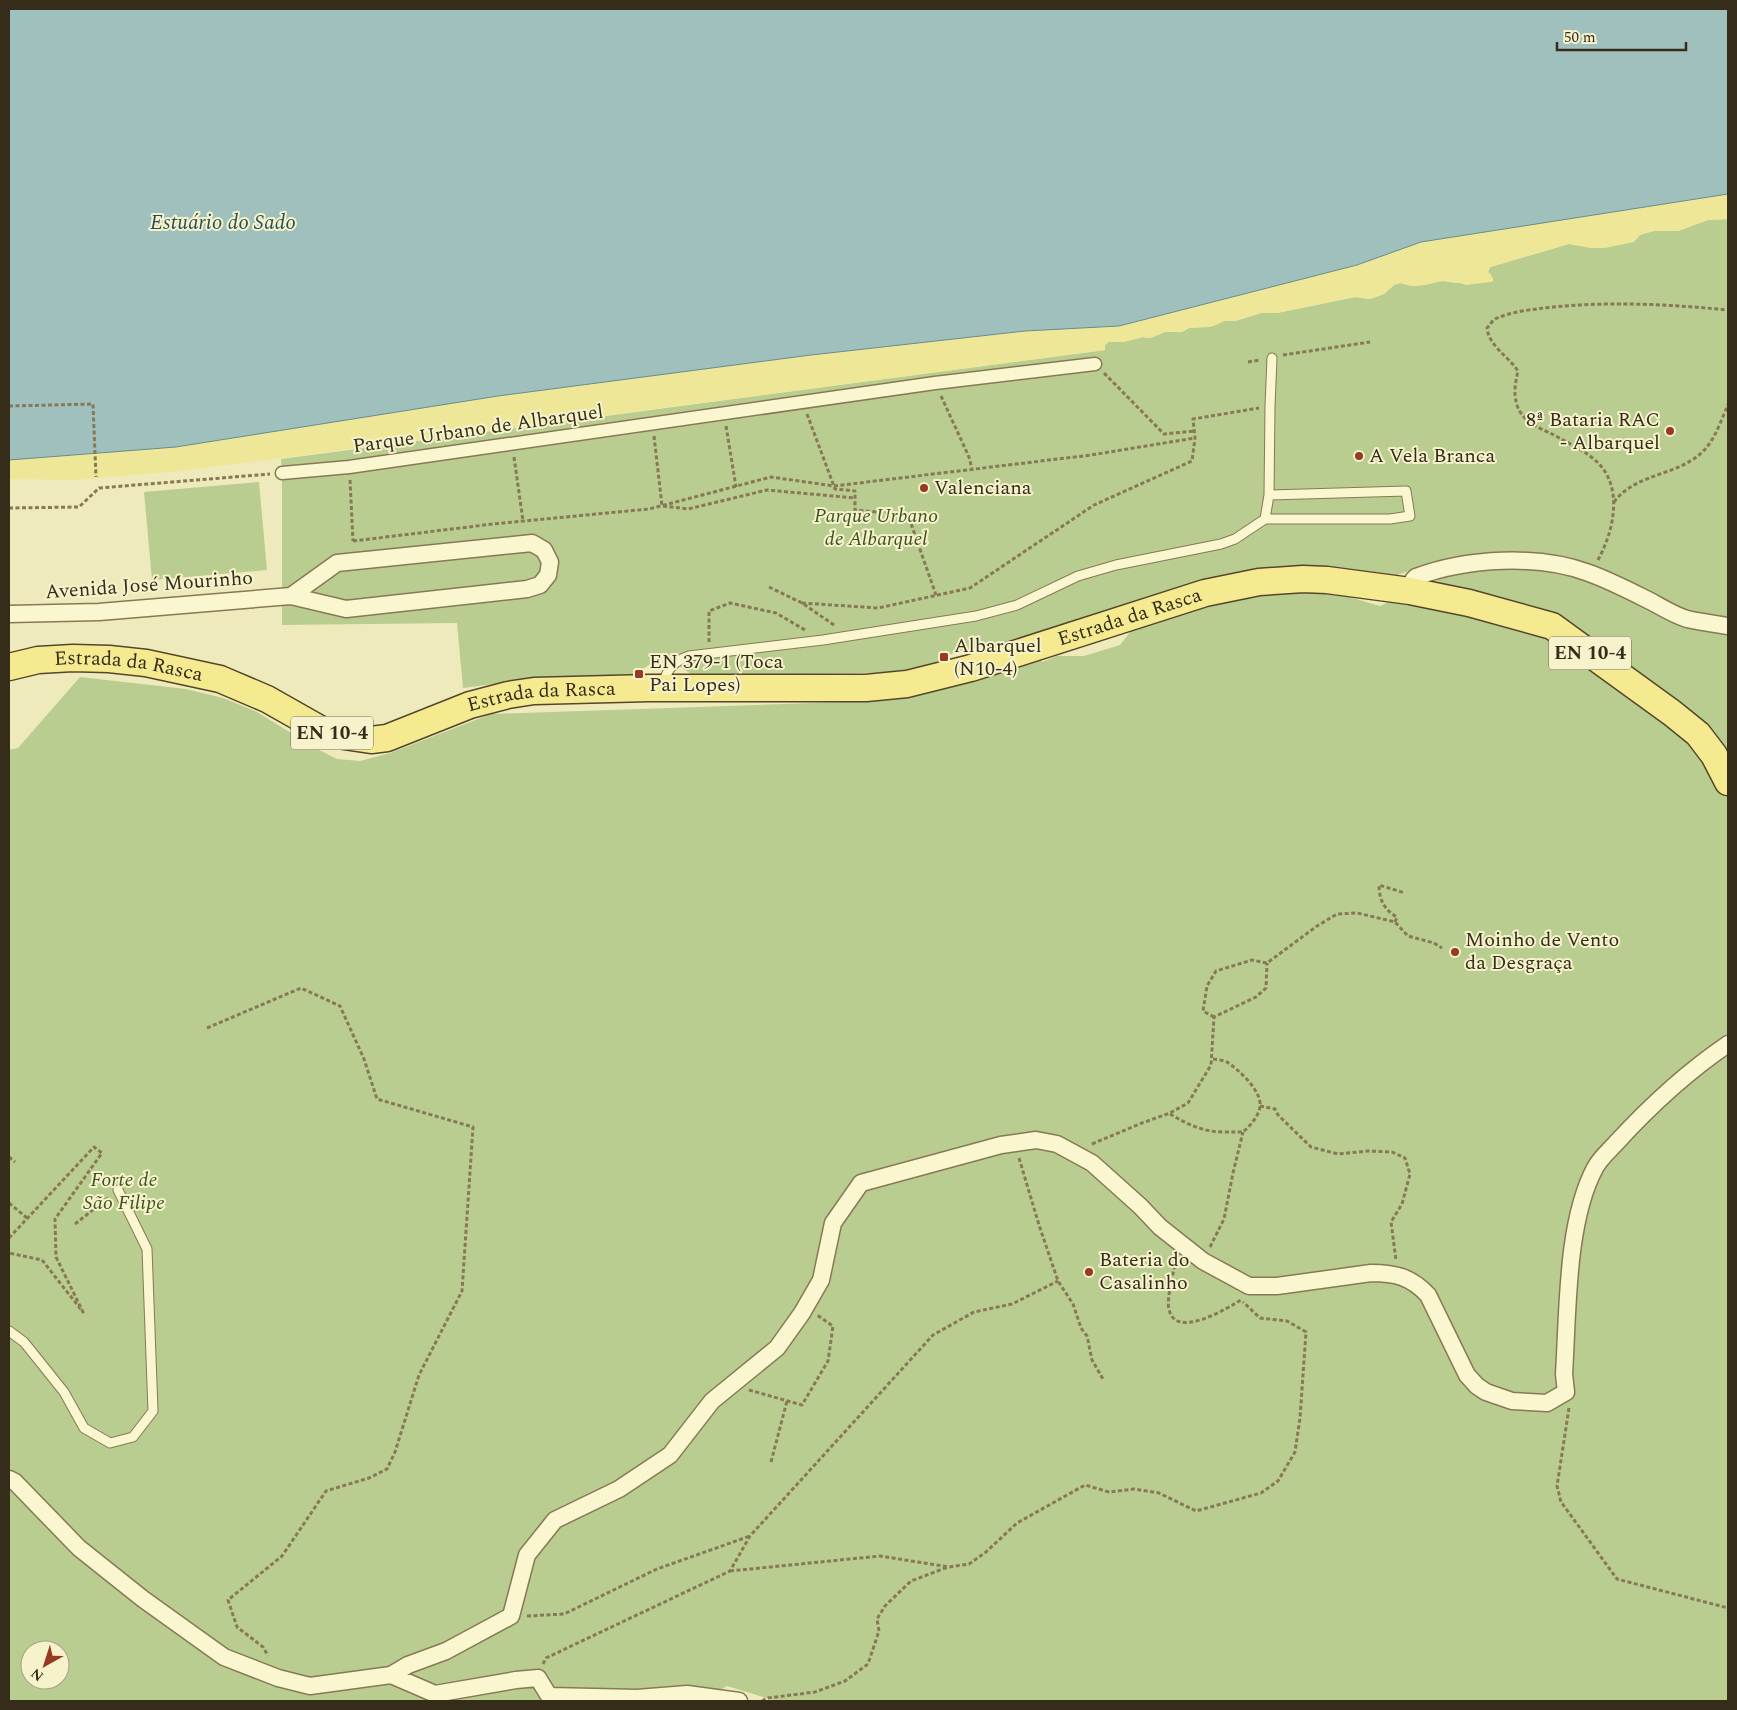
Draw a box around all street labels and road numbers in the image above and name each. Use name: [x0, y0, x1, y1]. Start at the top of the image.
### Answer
street label: Parque Urbano de Albarquel: [351, 397, 605, 461]
street label: Avenida José Mourinho: [44, 563, 254, 607]
street label: Estrada da Rasca: [1054, 580, 1206, 654]
road number: EN 10-4: [1549, 636, 1631, 670]
street label: Estrada da Rasca: [53, 643, 206, 690]
street label: Estrada da Rasca: [464, 674, 616, 720]
road number: EN 10-4: [291, 716, 373, 750]

